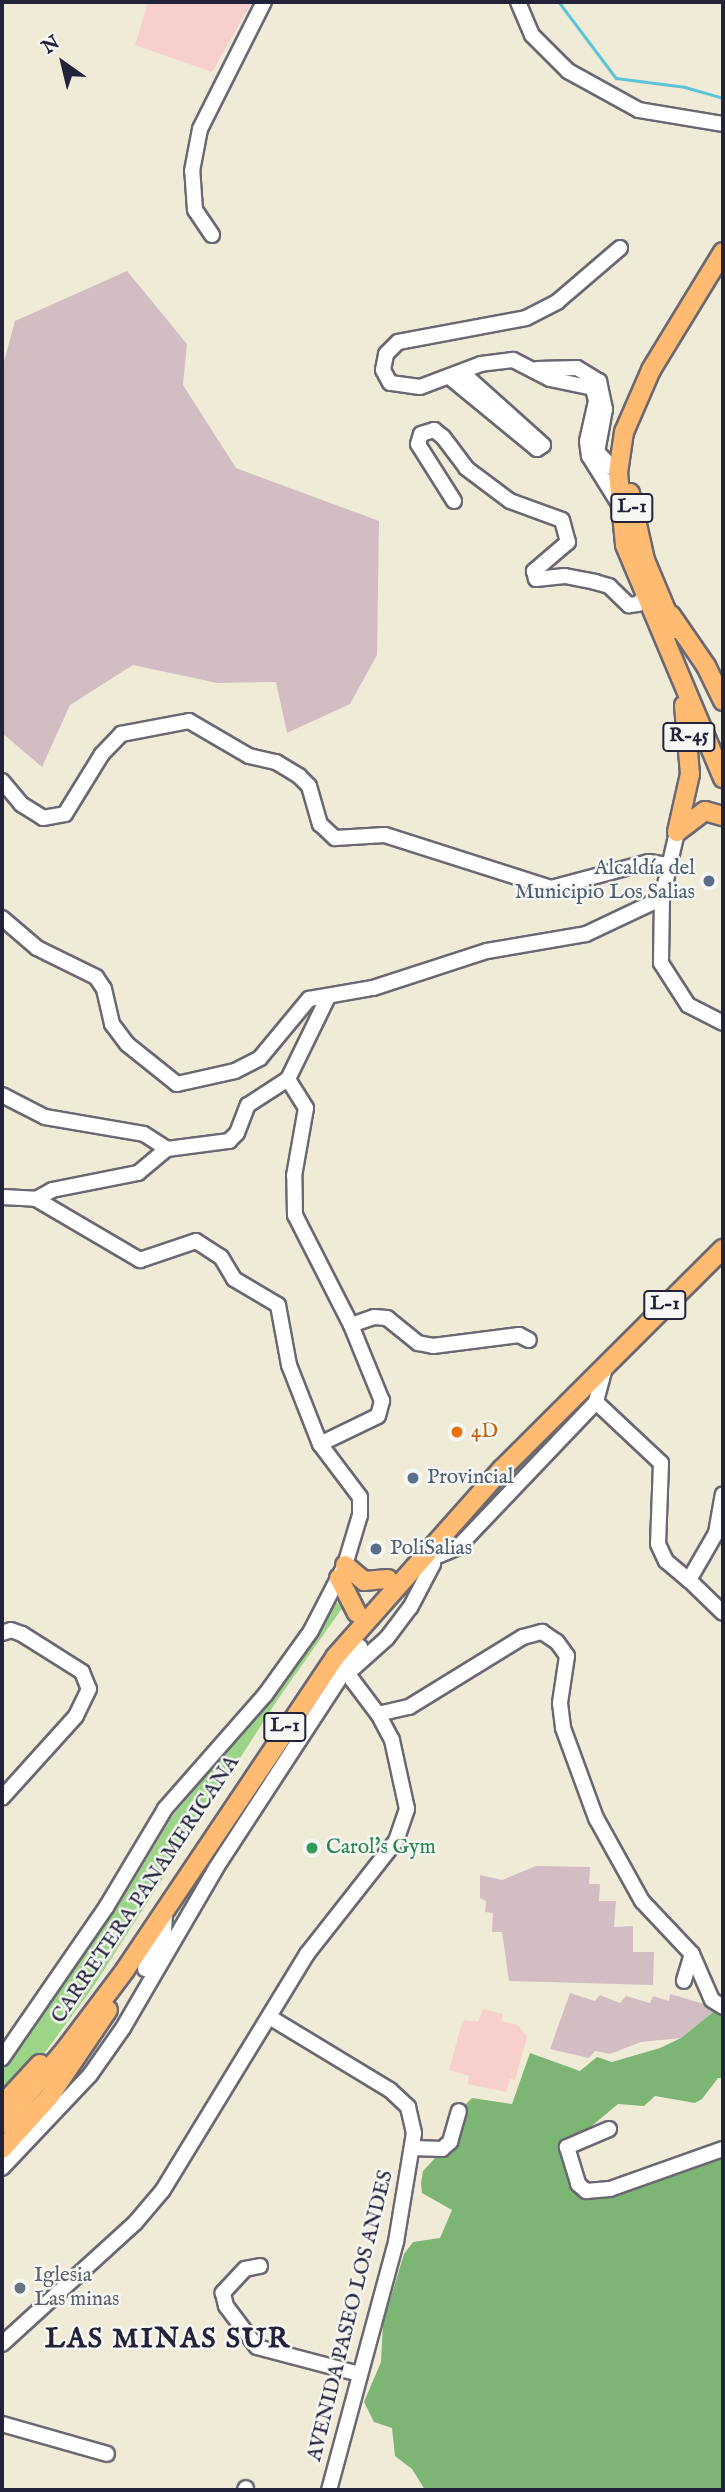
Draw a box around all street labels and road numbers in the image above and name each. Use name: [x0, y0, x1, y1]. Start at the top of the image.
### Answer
road number: L-1: [609, 492, 655, 524]
road number: R-45: [661, 722, 717, 752]
road number: L-1: [642, 1289, 688, 1320]
road number: L-1: [262, 1712, 308, 1742]
street label: CARRETERA PANAMERICANA: [47, 1751, 245, 2029]
street label: AVENIDA PASEO LOS ANDES: [303, 2168, 399, 2464]

